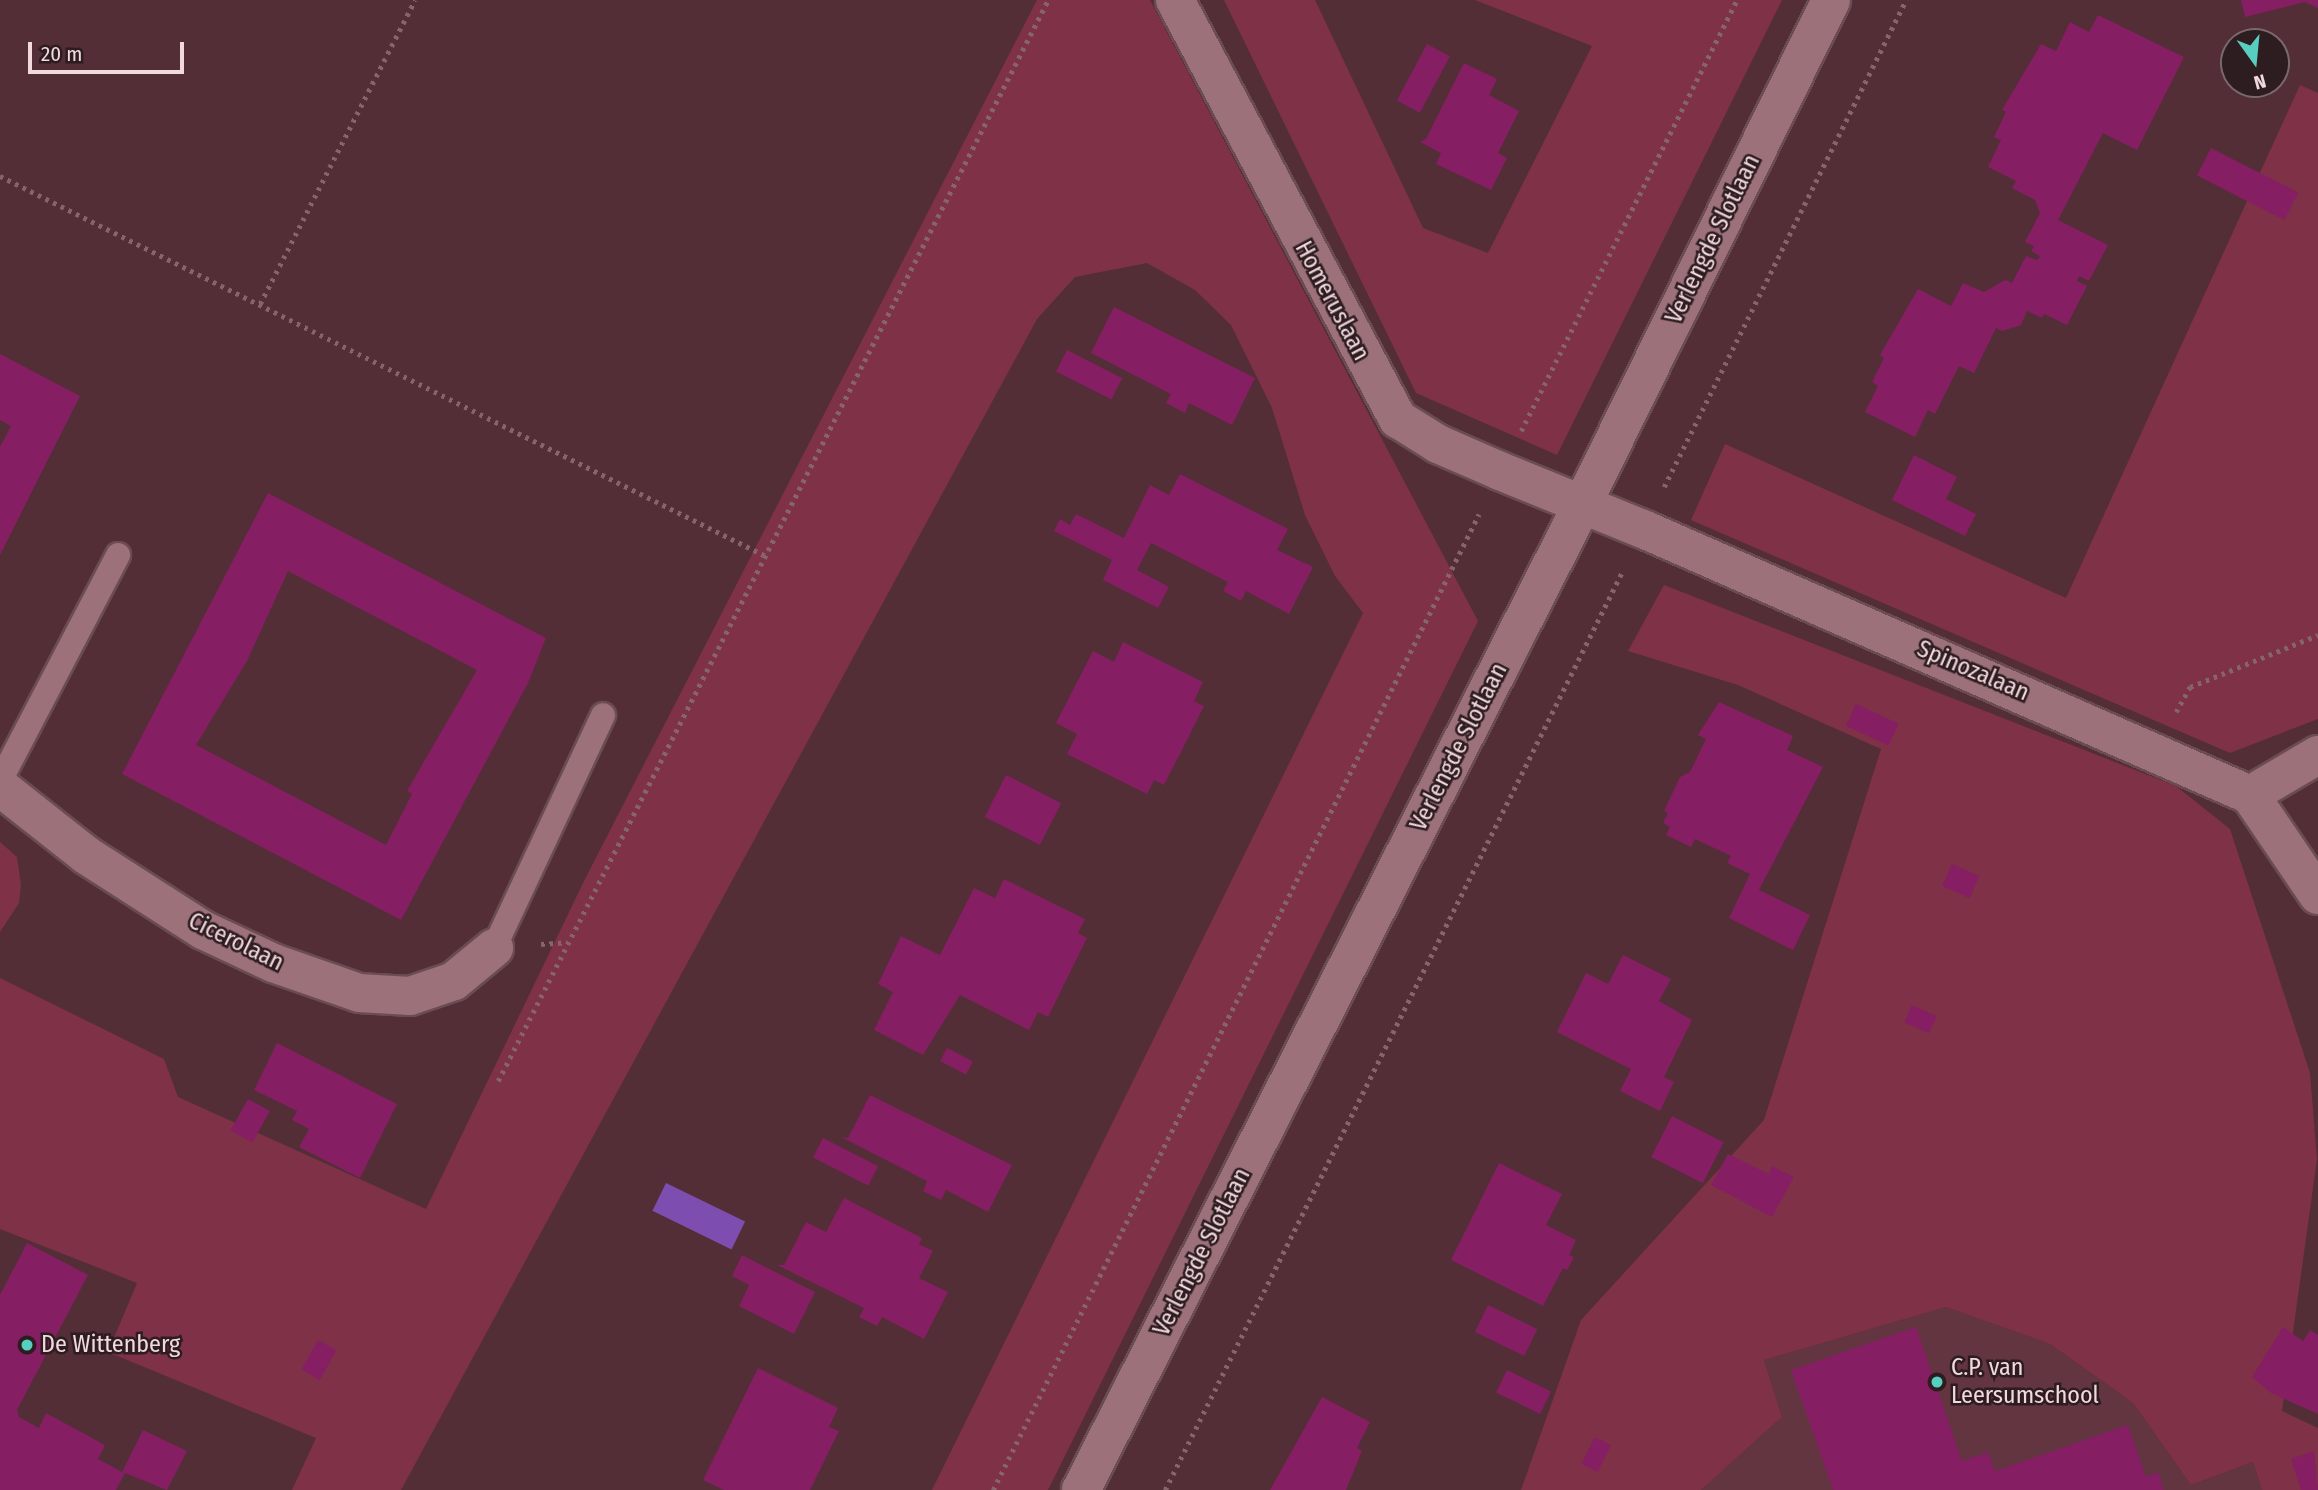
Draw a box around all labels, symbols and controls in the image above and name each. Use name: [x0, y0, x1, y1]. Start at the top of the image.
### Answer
scale bar: [32, 28, 187, 72]
north arrow: [2220, 28, 2290, 98]
text: 20 m: [41, 41, 82, 67]
text: N: [2252, 69, 2269, 94]
street label: Verlengde Slotlaan: [1660, 150, 1766, 328]
street label: Homeruslaan: [1289, 236, 1375, 366]
street label: Spinozalaan: [1913, 635, 2033, 707]
street label: Verlengde Slotlaan: [1404, 658, 1514, 836]
street label: Cicerolaan: [184, 907, 288, 977]
street label: Verlengde Slotlaan: [1147, 1163, 1257, 1341]
place label: De Wittenberg: [41, 1331, 180, 1359]
marker: De Wittenberg: [19, 1337, 35, 1353]
place label: C.P. van Leersumschool: [1951, 1354, 2099, 1410]
marker: C.P. van Leersumschool: [1929, 1374, 1945, 1390]

